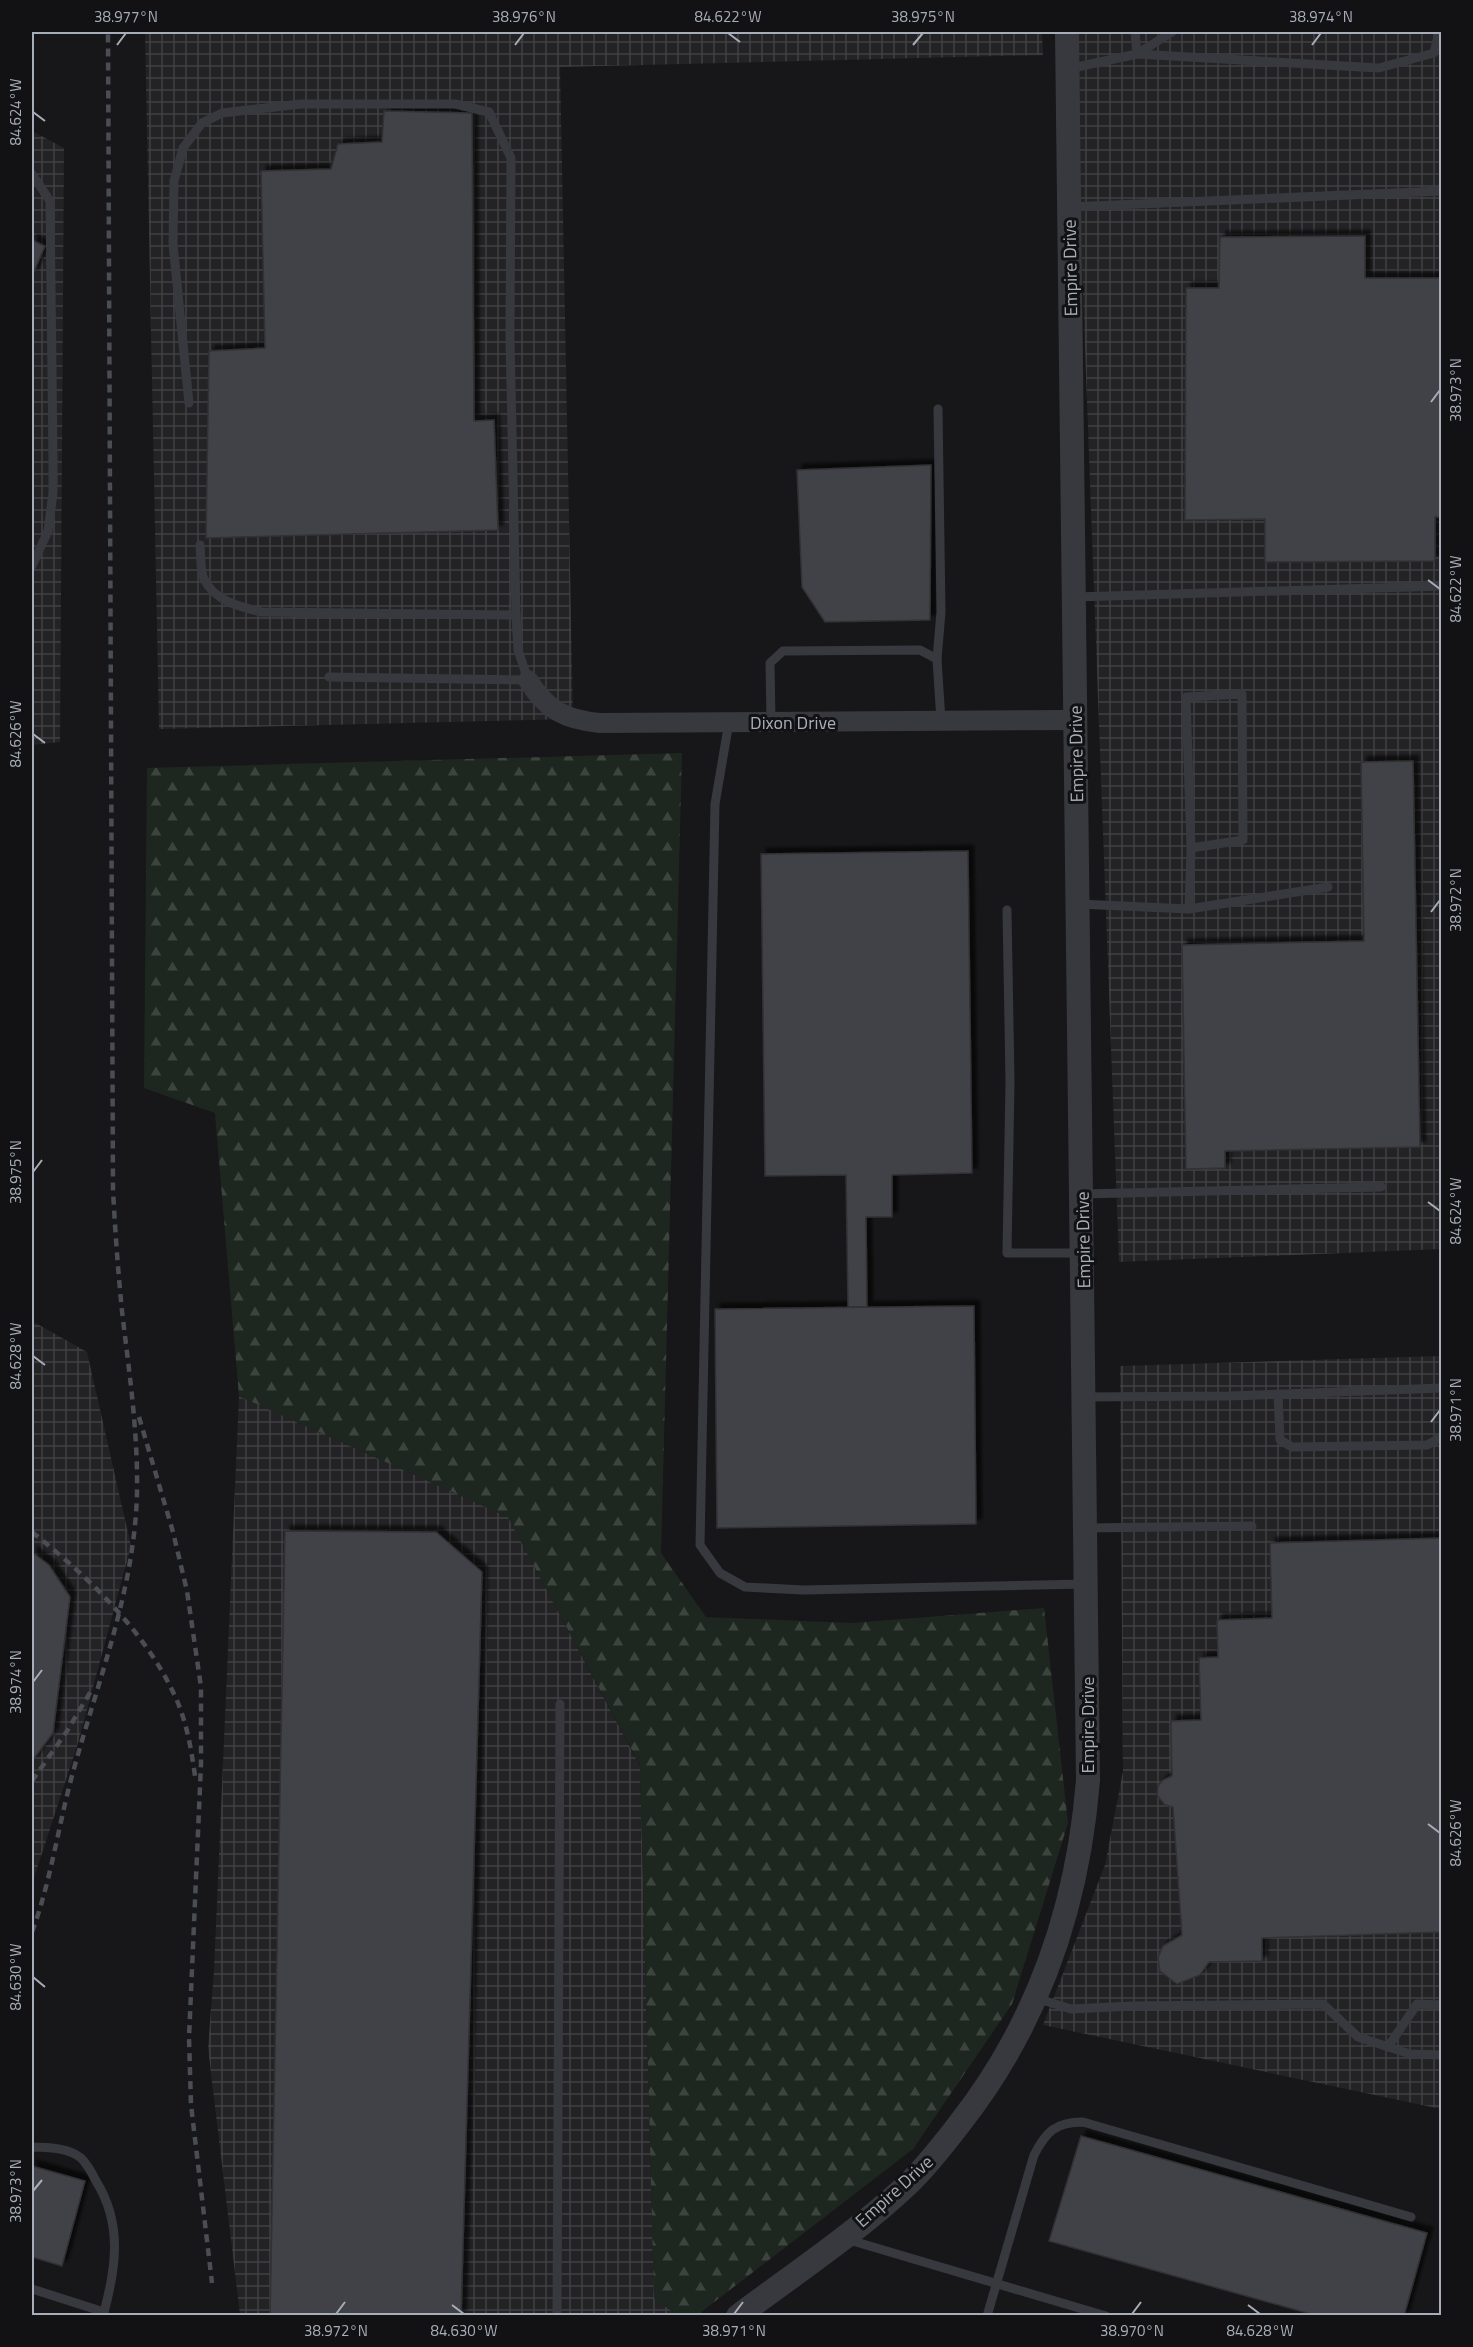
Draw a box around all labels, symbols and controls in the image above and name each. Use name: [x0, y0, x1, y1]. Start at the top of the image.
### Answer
text: 38.977°N: [94, 5, 158, 28]
text: 38.976°N: [492, 5, 556, 28]
text: 84.622°W: [695, 5, 761, 28]
text: 38.975°N: [891, 5, 955, 28]
text: 38.974°N: [1289, 5, 1353, 28]
text: 84.624°W: [4, 79, 27, 145]
street label: Empire Drive: [1056, 219, 1084, 317]
text: 38.973°N: [1444, 358, 1467, 422]
text: 84.622°W: [1444, 556, 1467, 622]
text: 84.626°W: [4, 701, 27, 767]
street label: Empire Drive: [1062, 705, 1090, 803]
street label: Dixon Drive: [750, 709, 836, 736]
text: 38.972°N: [1444, 868, 1467, 932]
text: 38.975°N: [4, 1140, 27, 1204]
text: 84.624°W: [1444, 1178, 1467, 1244]
street label: Empire Drive: [1069, 1191, 1097, 1289]
text: 84.628°W: [4, 1323, 27, 1389]
text: 38.971°N: [1444, 1378, 1467, 1442]
text: 38.974°N: [4, 1650, 27, 1714]
street label: Empire Drive: [1074, 1677, 1101, 1773]
text: 84.626°W: [1444, 1800, 1467, 1866]
text: 84.630°W: [4, 1944, 27, 2010]
street label: Empire Drive: [849, 2149, 939, 2233]
text: 38.973°N: [4, 2159, 27, 2223]
text: 38.972°N: [304, 2319, 368, 2342]
text: 84.630°W: [431, 2319, 497, 2342]
text: 38.971°N: [702, 2319, 766, 2342]
text: 38.970°N: [1100, 2319, 1164, 2342]
text: 84.628°W: [1227, 2319, 1293, 2342]

